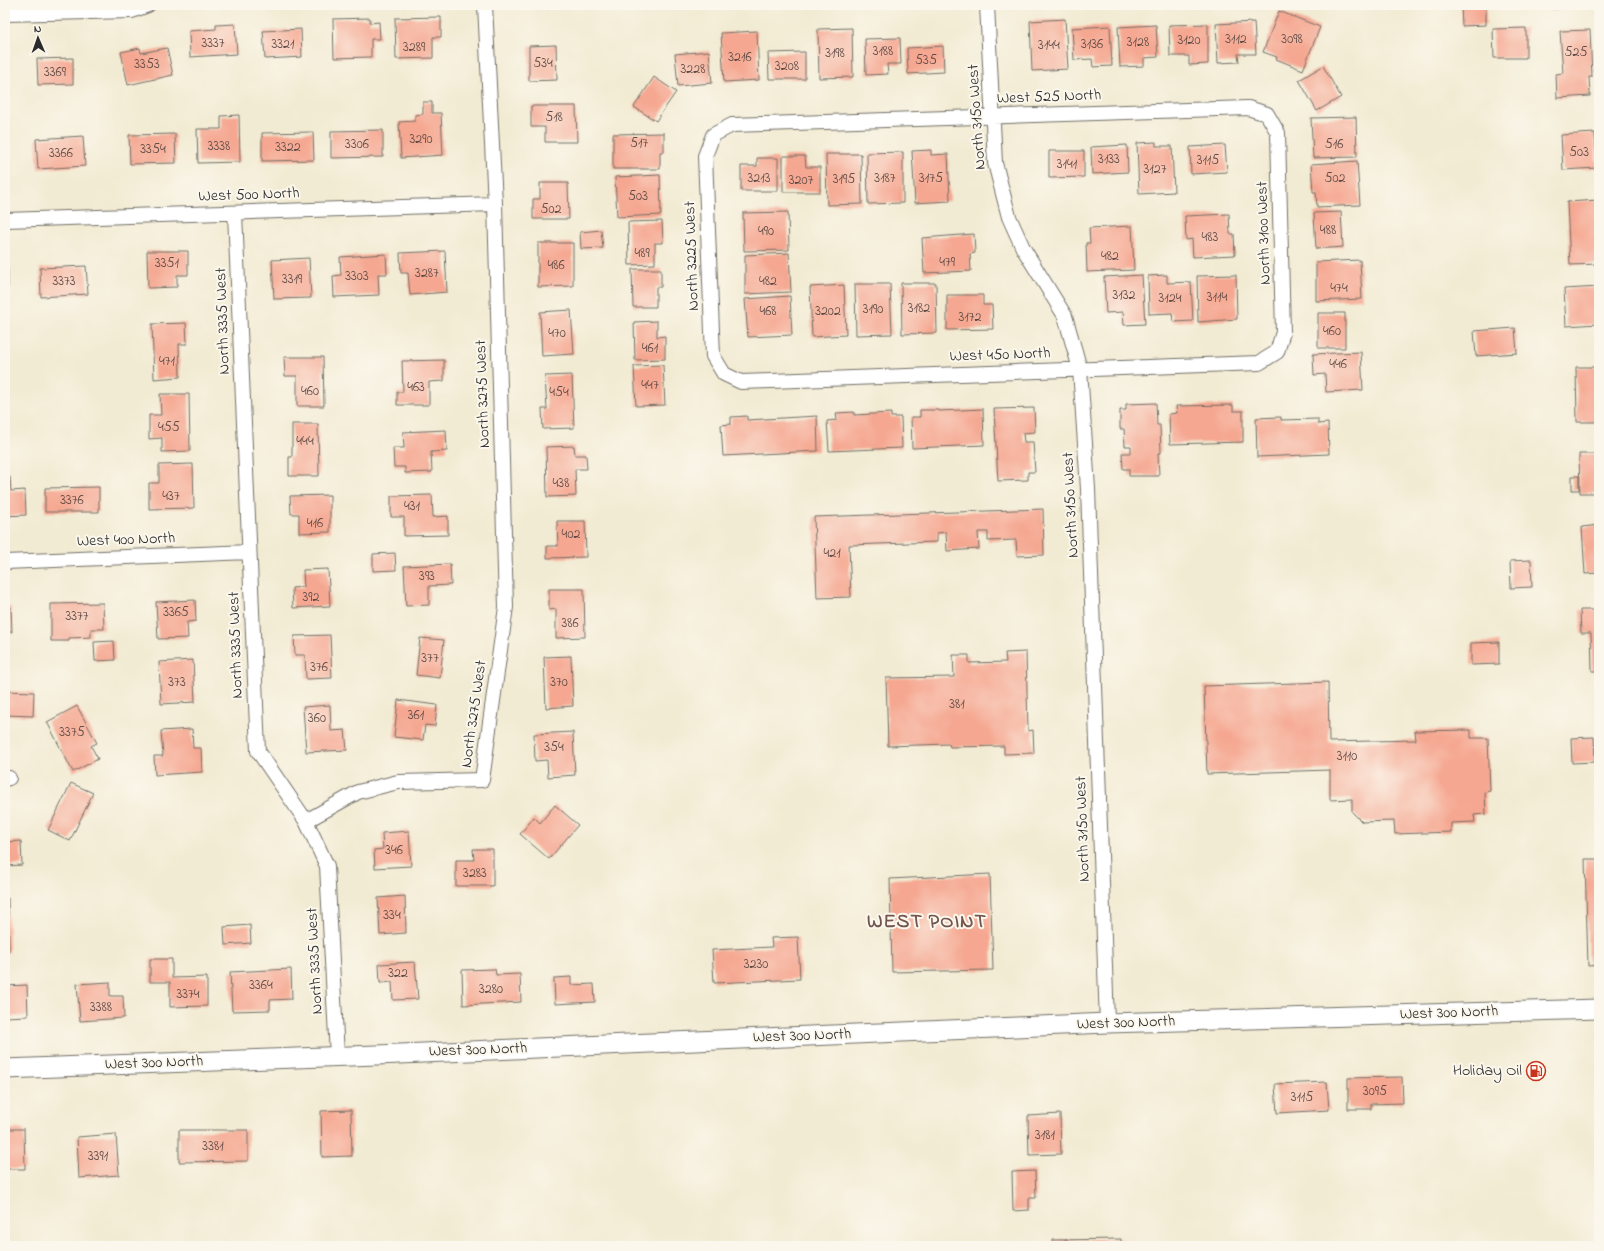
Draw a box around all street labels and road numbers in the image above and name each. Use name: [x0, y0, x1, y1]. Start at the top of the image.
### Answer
street label: North 3150 West: [961, 63, 993, 171]
street label: West 525 North: [996, 83, 1102, 111]
street label: North 3100 West: [1250, 180, 1278, 285]
street label: West 500 North: [198, 181, 300, 209]
street label: North 3225 West: [678, 200, 706, 311]
street label: North 3335 West: [209, 266, 237, 375]
street label: North 3275 West: [469, 339, 497, 449]
street label: West 450 North: [949, 341, 1051, 369]
street label: North 3150 West: [1056, 451, 1086, 559]
street label: West 400 North: [76, 526, 176, 554]
street label: North 3335 West: [222, 590, 250, 699]
street label: North 3275 West: [455, 658, 494, 769]
street label: North 3150 West: [1069, 775, 1097, 882]
street label: North 3335 West: [300, 906, 330, 1015]
street label: West 300 North: [1399, 999, 1499, 1027]
street label: West 300 North: [1076, 1009, 1176, 1037]
street label: West 300 North: [752, 1022, 852, 1050]
street label: West 300 North: [428, 1036, 528, 1064]
street label: West 300 North: [104, 1049, 204, 1077]

